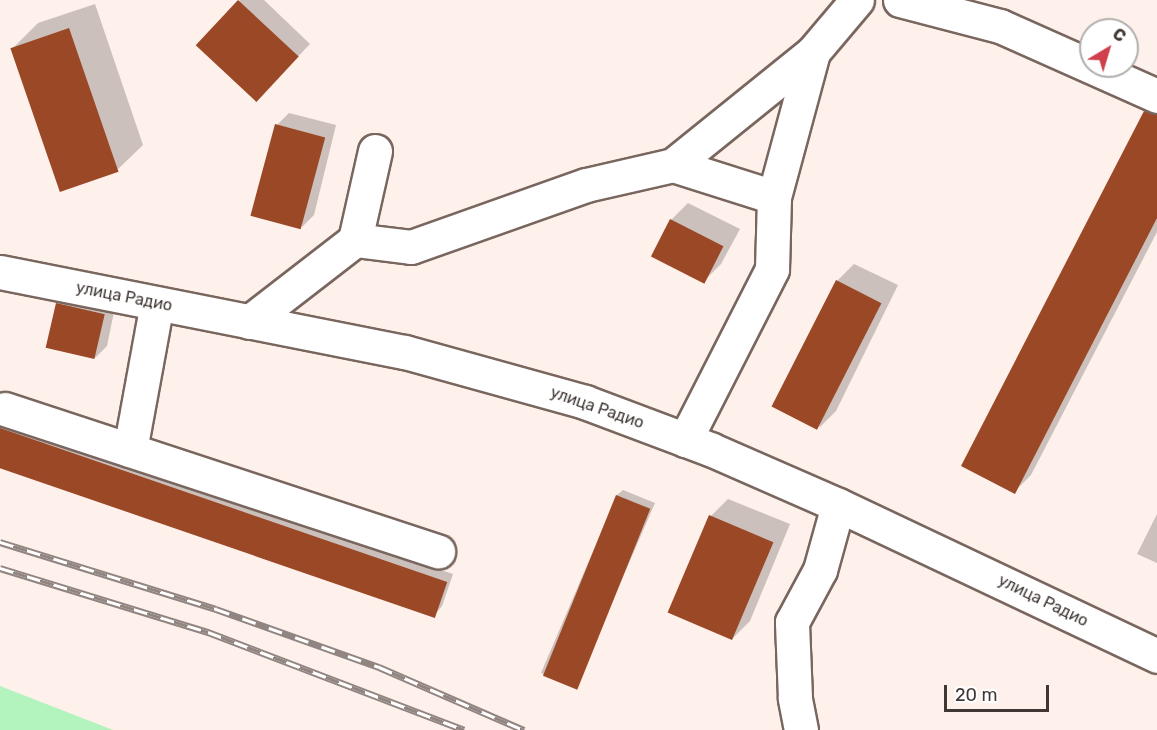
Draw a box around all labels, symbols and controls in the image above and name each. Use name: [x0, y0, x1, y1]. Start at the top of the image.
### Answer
north arrow: [1079, 18, 1139, 78]
text: С: [1109, 24, 1129, 46]
street label: улица Радио: [74, 278, 174, 316]
street label: улица Радио: [548, 383, 646, 433]
street label: улица Радио: [995, 571, 1091, 631]
scale bar: [947, 673, 1052, 711]
text: 20 m: [955, 684, 997, 706]

